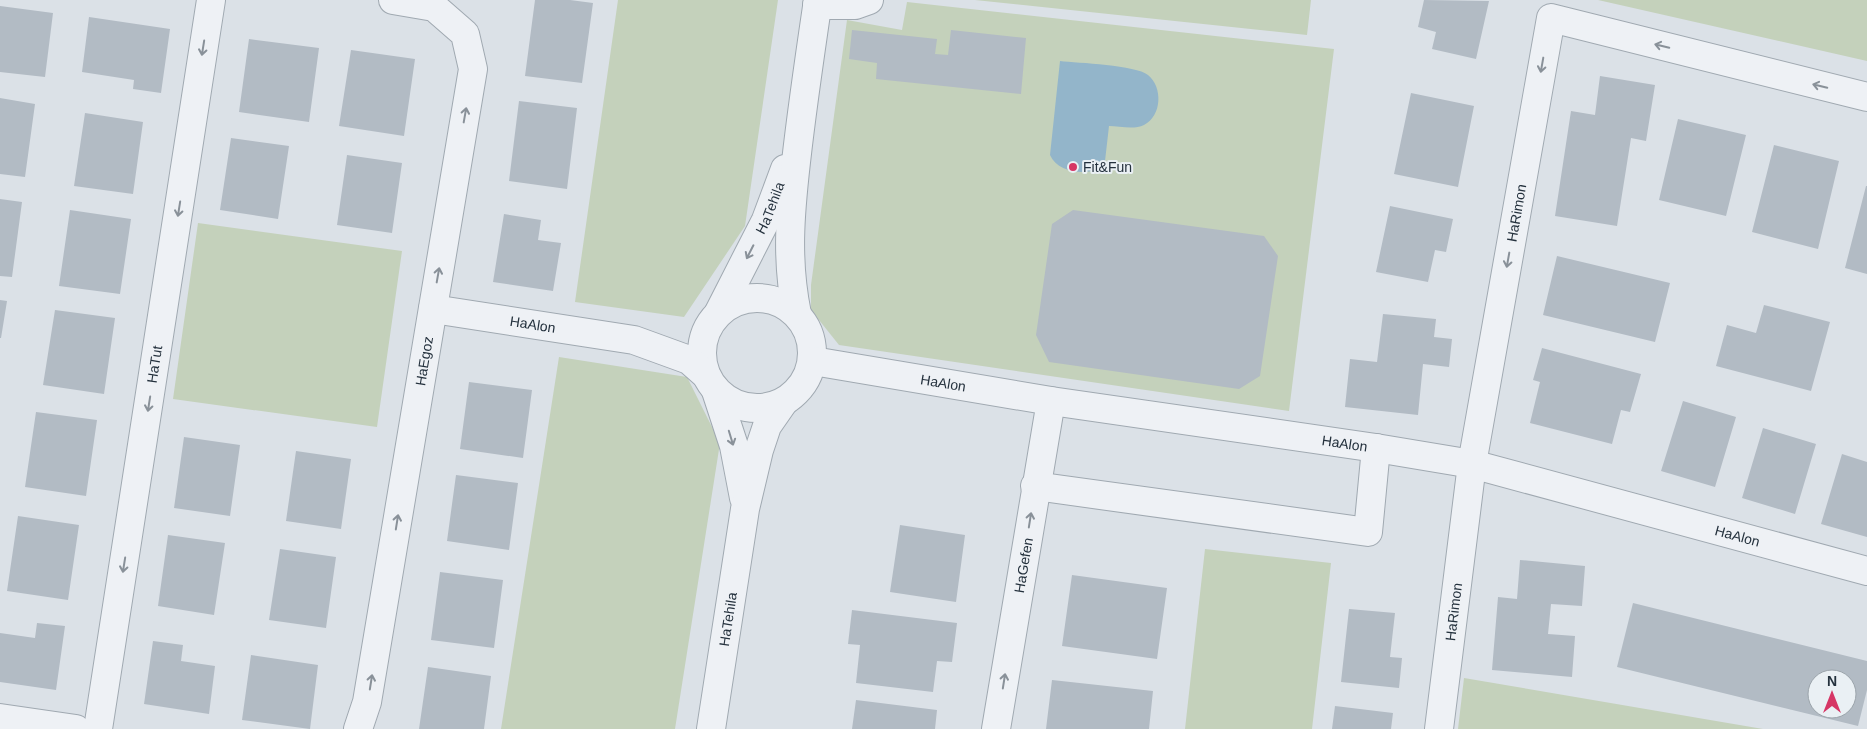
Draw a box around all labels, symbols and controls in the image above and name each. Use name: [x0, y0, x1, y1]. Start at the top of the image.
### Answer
one-way arrow: [198, 40, 208, 56]
one-way arrow: [1655, 41, 1671, 50]
one-way arrow: [1537, 57, 1547, 73]
one-way arrow: [1812, 81, 1828, 90]
one-way arrow: [461, 107, 471, 123]
place label: Fit&Fun: [1083, 159, 1132, 175]
marker: Fit&Fun: [1067, 161, 1079, 173]
street label: HaTehila: [752, 180, 788, 237]
street label: HaRimon: [1503, 183, 1529, 243]
one-way arrow: [173, 200, 183, 216]
one-way arrow: [745, 244, 754, 259]
one-way arrow: [1503, 252, 1513, 268]
one-way arrow: [434, 268, 444, 284]
street label: HaAlon: [509, 313, 557, 336]
street label: HaEgoz: [412, 335, 436, 387]
street label: HaTut: [144, 344, 165, 384]
street label: HaAlon: [919, 371, 967, 395]
one-way arrow: [143, 396, 153, 412]
one-way arrow: [727, 429, 736, 445]
street label: HaAlon: [1321, 432, 1369, 455]
one-way arrow: [1025, 513, 1035, 529]
one-way arrow: [393, 514, 403, 530]
street label: HaAlon: [1713, 522, 1762, 550]
street label: HaGefen: [1011, 536, 1036, 594]
one-way arrow: [118, 556, 128, 572]
street label: HaRimon: [1442, 582, 1465, 642]
street label: HaTehila: [716, 591, 740, 647]
north arrow: [1807, 669, 1857, 719]
one-way arrow: [999, 673, 1009, 689]
text: N: [1827, 673, 1837, 689]
one-way arrow: [366, 675, 376, 691]

